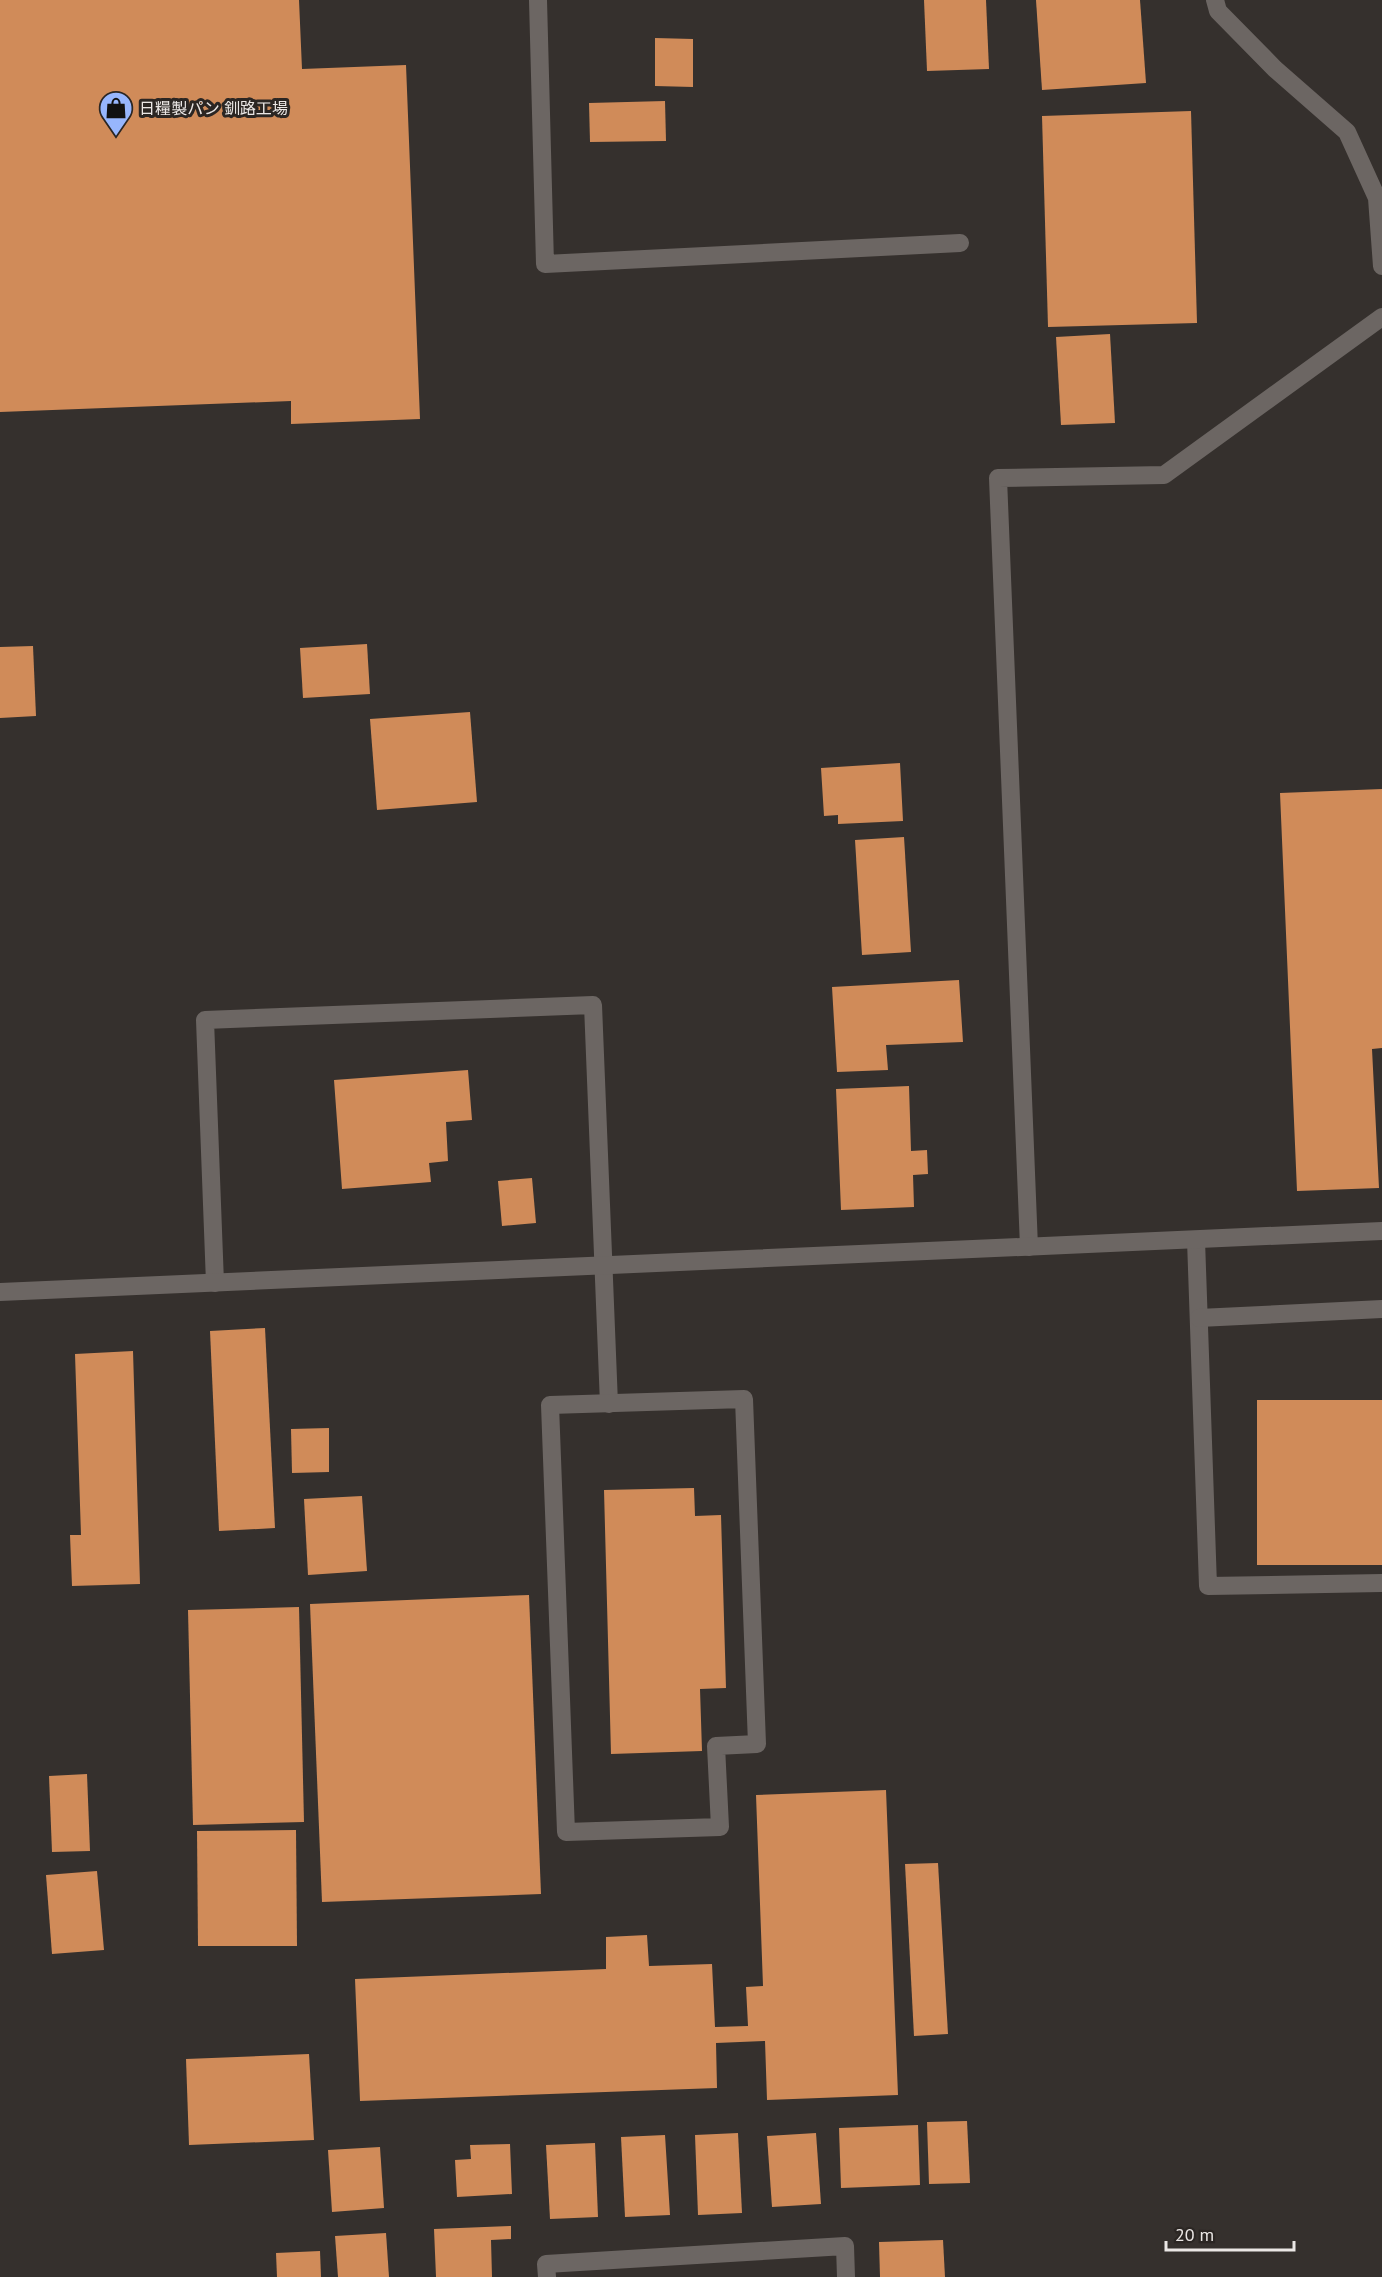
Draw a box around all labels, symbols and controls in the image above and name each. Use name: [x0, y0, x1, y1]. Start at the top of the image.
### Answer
shop icon: 日糧製パン 釧路工場: [98, 90, 134, 137]
place label: 日糧製パン 釧路工場: [139, 98, 288, 118]
scale bar: [1166, 2214, 1294, 2252]
text: 20 m: [1175, 2223, 1214, 2246]

